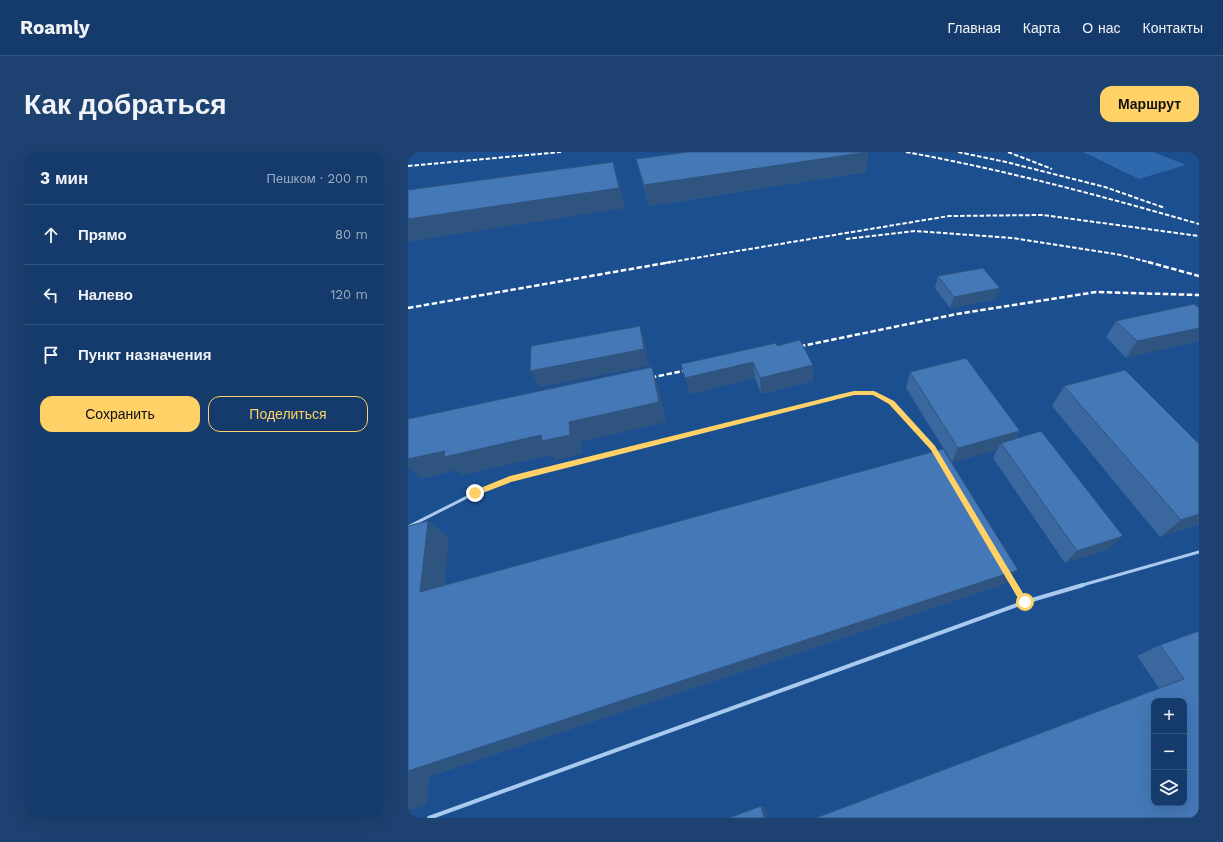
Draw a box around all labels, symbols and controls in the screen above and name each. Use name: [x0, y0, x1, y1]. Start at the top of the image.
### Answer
text: Roamly: [20, 16, 90, 39]
text: Главная: [948, 20, 1001, 36]
text: Карта: [1023, 20, 1060, 36]
text: О нас: [1082, 20, 1121, 36]
text: Контакты: [1143, 20, 1203, 36]
button: Маршрут: [1100, 86, 1199, 122]
text: Как добраться: [24, 88, 227, 121]
text: 3 мин: [40, 168, 88, 188]
text: Пешком · 200 m: [267, 171, 368, 186]
icon: ahead: [40, 224, 62, 246]
text: Прямо: [78, 226, 127, 244]
text: 80 m: [335, 227, 368, 242]
icon: left: [40, 284, 62, 306]
text: Налево: [78, 286, 133, 304]
text: 120 m: [330, 287, 368, 302]
icon: arrive: [40, 344, 62, 366]
text: Пункт назначения: [78, 346, 211, 364]
button: Сохранить: [40, 396, 200, 432]
button: Поделиться: [208, 396, 368, 432]
route end: [466, 484, 484, 502]
route start: [1016, 593, 1034, 611]
map controls: [1151, 698, 1187, 806]
button: +: [1151, 698, 1187, 734]
button: −: [1151, 734, 1187, 770]
button: layers: [1151, 770, 1187, 806]

